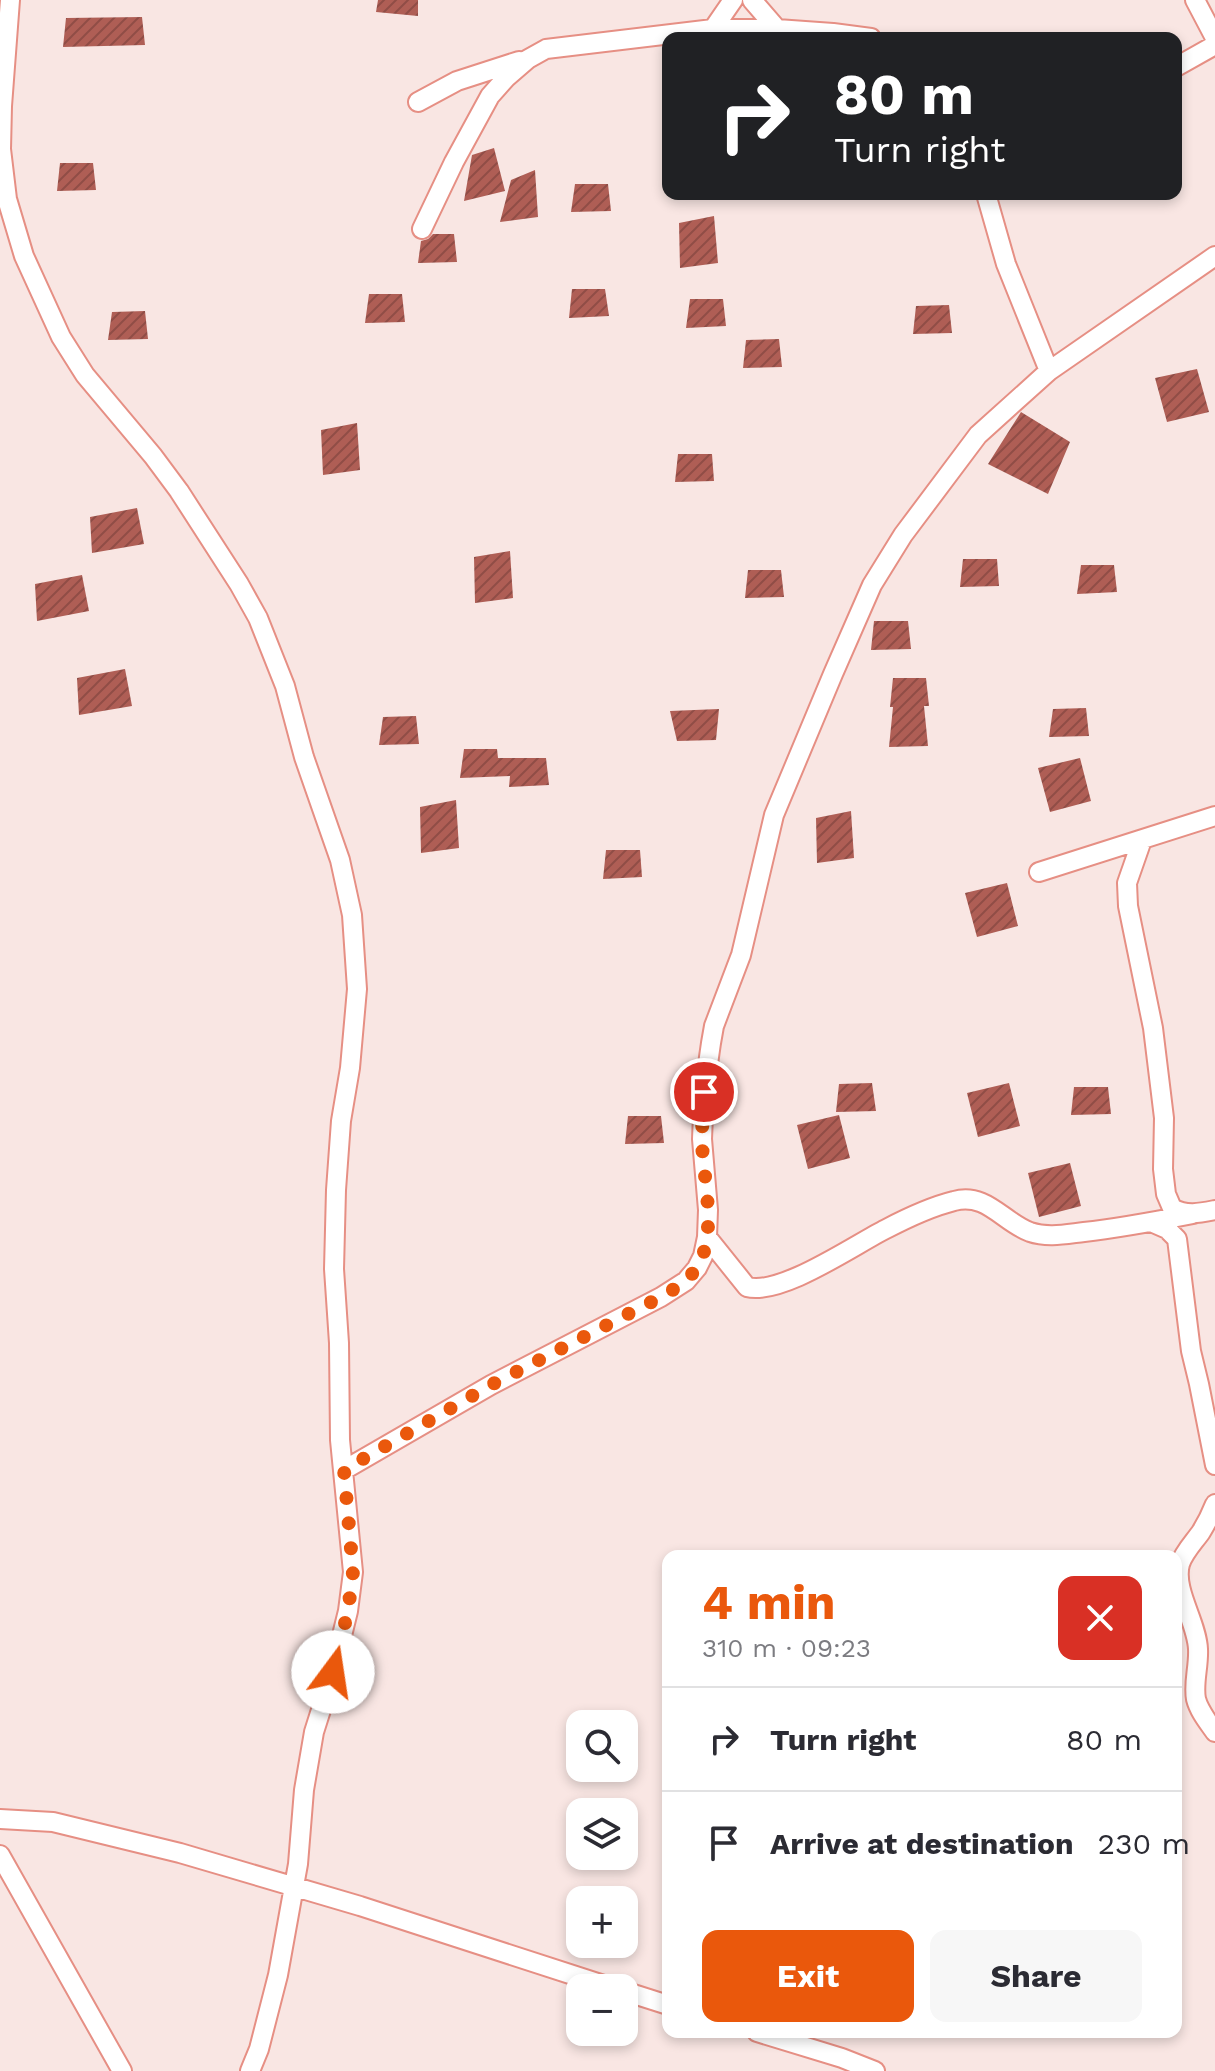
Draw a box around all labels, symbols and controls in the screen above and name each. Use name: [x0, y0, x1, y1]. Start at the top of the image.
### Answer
text: 80 m: [834, 62, 974, 128]
icon: right: [702, 64, 806, 168]
text: Turn right: [834, 129, 1005, 171]
pin: [670, 1058, 738, 1126]
icon: arrive: [682, 1070, 726, 1114]
text: 4 min: [702, 1574, 836, 1631]
button: close: [1058, 1576, 1142, 1660]
position arrow: [291, 1630, 375, 1714]
text: 310 m · 09:23: [702, 1633, 871, 1663]
map controls: [566, 1710, 638, 2046]
button: search: [566, 1710, 638, 1782]
icon: right: [702, 1717, 746, 1761]
text: Turn right: [770, 1722, 916, 1757]
text: 80 m: [1066, 1722, 1142, 1757]
button: layers: [566, 1798, 638, 1870]
icon: arrive: [702, 1821, 746, 1865]
text: Arrive at destination: [770, 1826, 1074, 1861]
text: 230 m: [1098, 1826, 1190, 1861]
button: +: [566, 1886, 638, 1958]
button: Exit: [702, 1930, 914, 2022]
button: Share: [930, 1930, 1142, 2022]
button: −: [566, 1974, 638, 2046]

